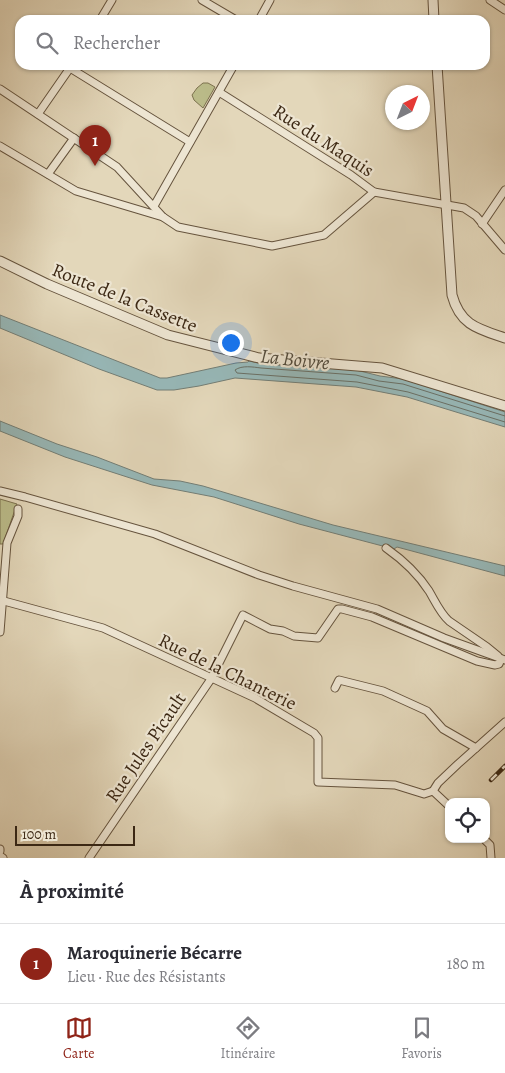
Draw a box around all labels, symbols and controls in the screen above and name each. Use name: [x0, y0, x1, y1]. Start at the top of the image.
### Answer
search box: [15, 15, 490, 70]
icon: search: [33, 29, 61, 57]
text: Rechercher: [73, 30, 160, 56]
north arrow: [385, 85, 430, 130]
street label: Rue du Maquis: [268, 98, 379, 183]
pin: 1: [79, 125, 111, 166]
street label: Route de la Cassette: [48, 257, 201, 339]
your location: [218, 330, 244, 356]
water label: La Boivre: [259, 342, 331, 377]
street label: Rue de la Chanterie: [154, 627, 301, 717]
street label: Rue Jules Picault: [99, 687, 192, 808]
map controls: [445, 798, 490, 843]
button: locate: [445, 798, 490, 843]
scale bar: [15, 823, 135, 846]
text: 100 m: [22, 825, 56, 844]
text: À proximité: [20, 877, 124, 905]
text: Maroquinerie Bécarre: [67, 940, 242, 966]
text: 1: [33, 953, 39, 975]
text: 180 m: [447, 953, 485, 975]
text: Lieu · Rue des Résistants: [67, 966, 226, 988]
tab: Carte: [63, 1014, 95, 1063]
tab: Itinéraire: [221, 1014, 275, 1063]
tab: Favoris: [401, 1014, 442, 1063]

